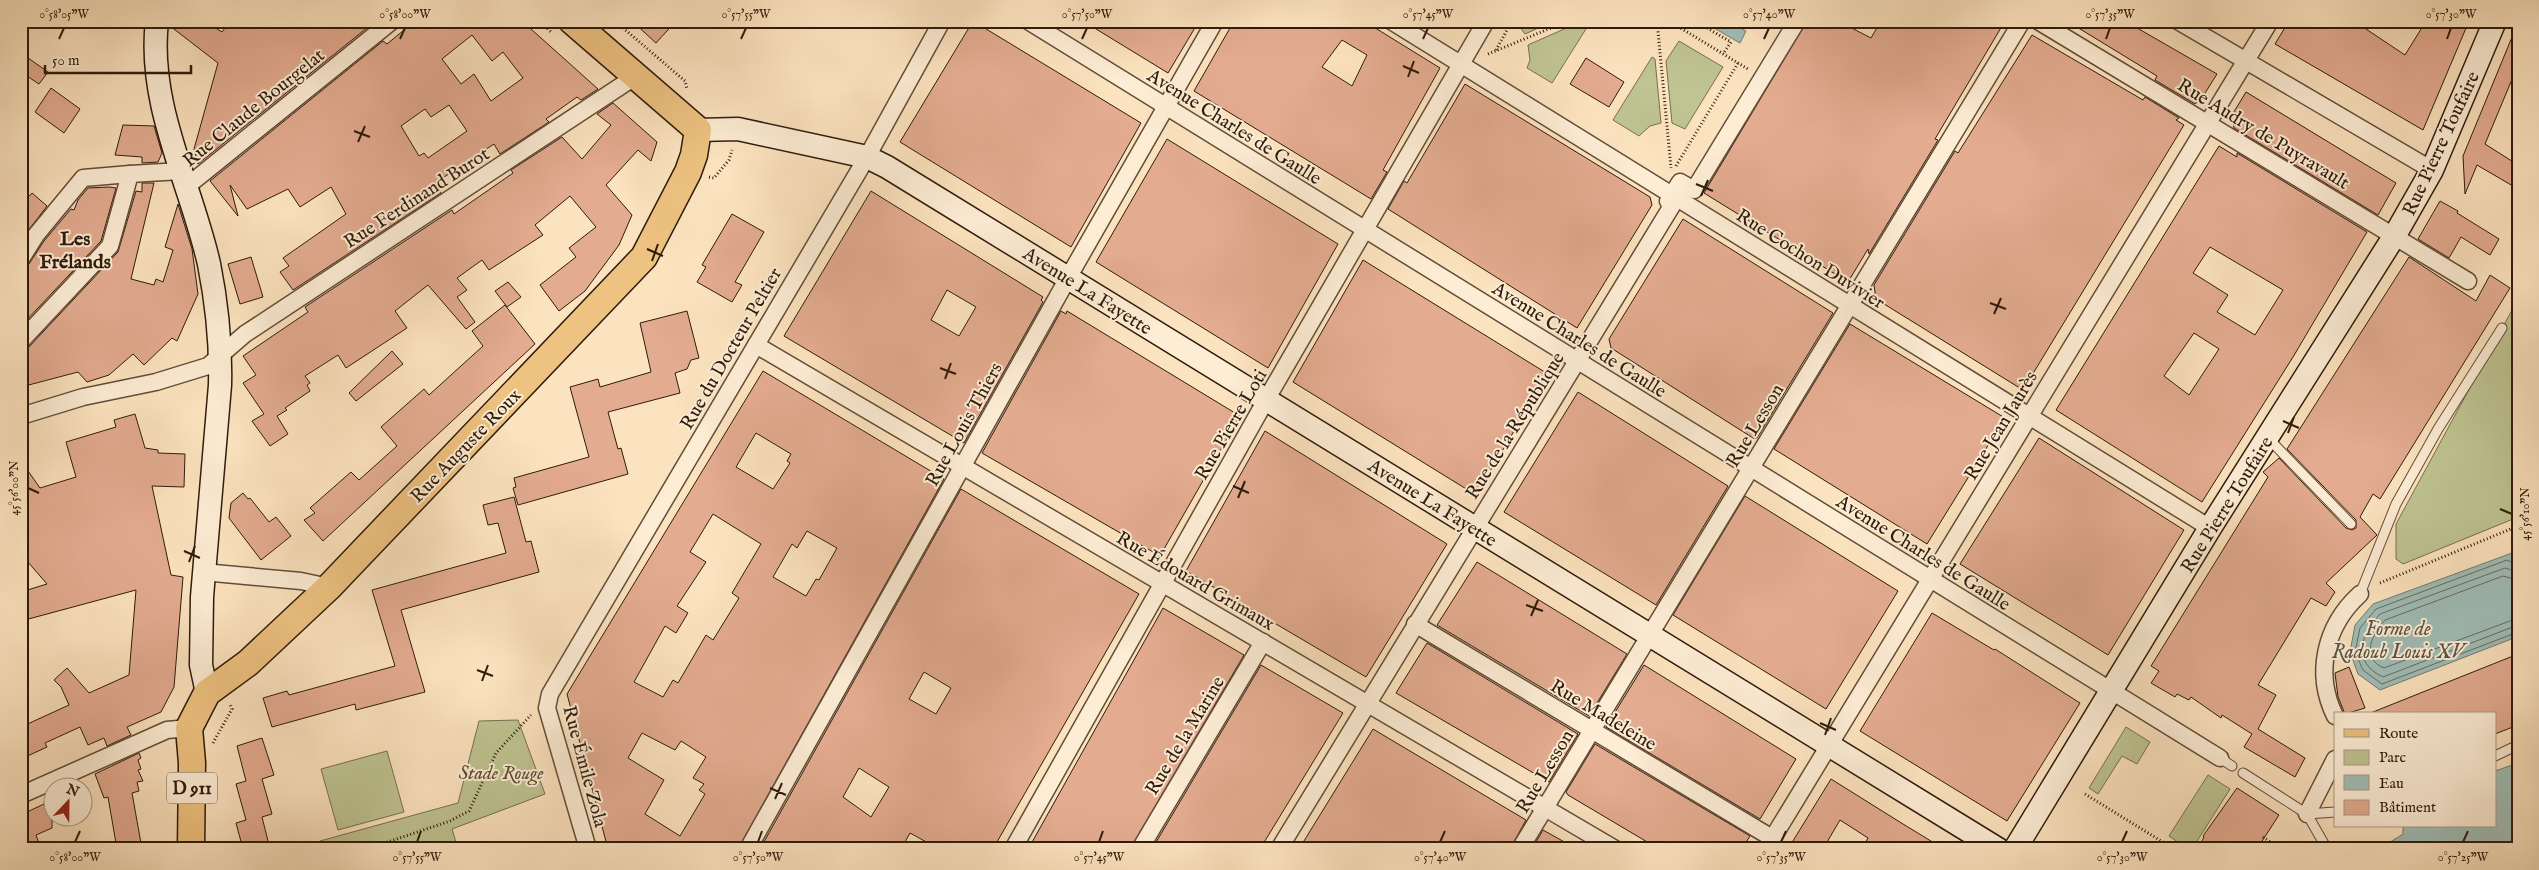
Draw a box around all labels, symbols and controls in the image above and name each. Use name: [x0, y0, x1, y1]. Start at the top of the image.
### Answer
text: 0°58'05"W: [39, 7, 89, 22]
text: 0°58'00"W: [379, 7, 431, 22]
text: 0°57'55"W: [721, 7, 771, 22]
text: 0°57'50"W: [1062, 7, 1113, 22]
text: 0°57'45"W: [1403, 7, 1454, 22]
text: 0°57'40"W: [1743, 7, 1796, 22]
text: 0°57'35"W: [2085, 7, 2135, 22]
text: 0°57'30"W: [2426, 7, 2477, 22]
scale bar: [45, 42, 191, 74]
street label: Rue Claude Bourgelat: [179, 44, 330, 173]
text: 50 m: [52, 51, 80, 70]
street label: Avenue Charles de Gaulle: [1142, 64, 1326, 191]
street label: Rue Pierre Toufaire: [2398, 68, 2486, 220]
street label: Rue Audry de Puyravault: [2172, 74, 2354, 196]
street label: Rue Ferdinand Burot: [340, 142, 495, 255]
street label: Rue Cochon Duvivier: [1731, 204, 1889, 315]
district label: Les Frélands: [39, 227, 111, 275]
street label: Avenue La Fayette: [1017, 242, 1156, 341]
street label: Rue du Docteur Peltier: [676, 264, 788, 434]
street label: Avenue Charles de Gaulle: [1487, 277, 1671, 404]
street label: Rue de la République: [1461, 348, 1571, 504]
street label: Rue Louis Thiers: [921, 359, 1009, 491]
street label: Rue Pierre Loti: [1190, 365, 1273, 485]
street label: Rue Jean Jaurès: [1960, 367, 2044, 485]
street label: Rue Lesson: [1721, 380, 1790, 472]
street label: Rue Auguste Roux: [406, 384, 527, 509]
street label: Rue Pierre Toufaire: [2176, 432, 2280, 578]
street label: Avenue La Fayette: [1362, 454, 1501, 553]
text: 45°56'00"N: [7, 460, 22, 515]
text: 45°56'10"N: [2518, 487, 2533, 541]
street label: Avenue Charles de Gaulle: [1831, 490, 2015, 617]
street label: Rue Édouard Grimaux: [1111, 526, 1279, 637]
water label: Forme de Radoub Louis XV: [2332, 617, 2468, 665]
street label: Rue de la Marine: [1141, 672, 1231, 800]
street label: Rue Madeleine: [1545, 675, 1661, 757]
street label: Rue Émile Zola: [556, 703, 613, 831]
legend: [2334, 712, 2496, 828]
text: Route: [2379, 724, 2418, 743]
street label: Rue Lesson: [1511, 726, 1580, 818]
text: Parc: [2379, 748, 2406, 767]
park label: Stade Rouge: [458, 762, 544, 786]
road number: D 911: [167, 772, 217, 804]
text: Eau: [2379, 774, 2404, 793]
north arrow: [42, 778, 92, 828]
text: N: [63, 780, 81, 801]
text: Bâtiment: [2379, 798, 2436, 817]
text: 0°58'00"W: [49, 850, 101, 865]
text: 0°57'55"W: [392, 850, 442, 865]
text: 0°57'50"W: [733, 850, 784, 865]
text: 0°57'45"W: [1074, 850, 1125, 865]
text: 0°57'40"W: [1414, 850, 1467, 865]
text: 0°57'35"W: [1756, 850, 1806, 865]
text: 0°57'30"W: [2097, 850, 2148, 865]
text: 0°57'25"W: [2438, 850, 2489, 865]

